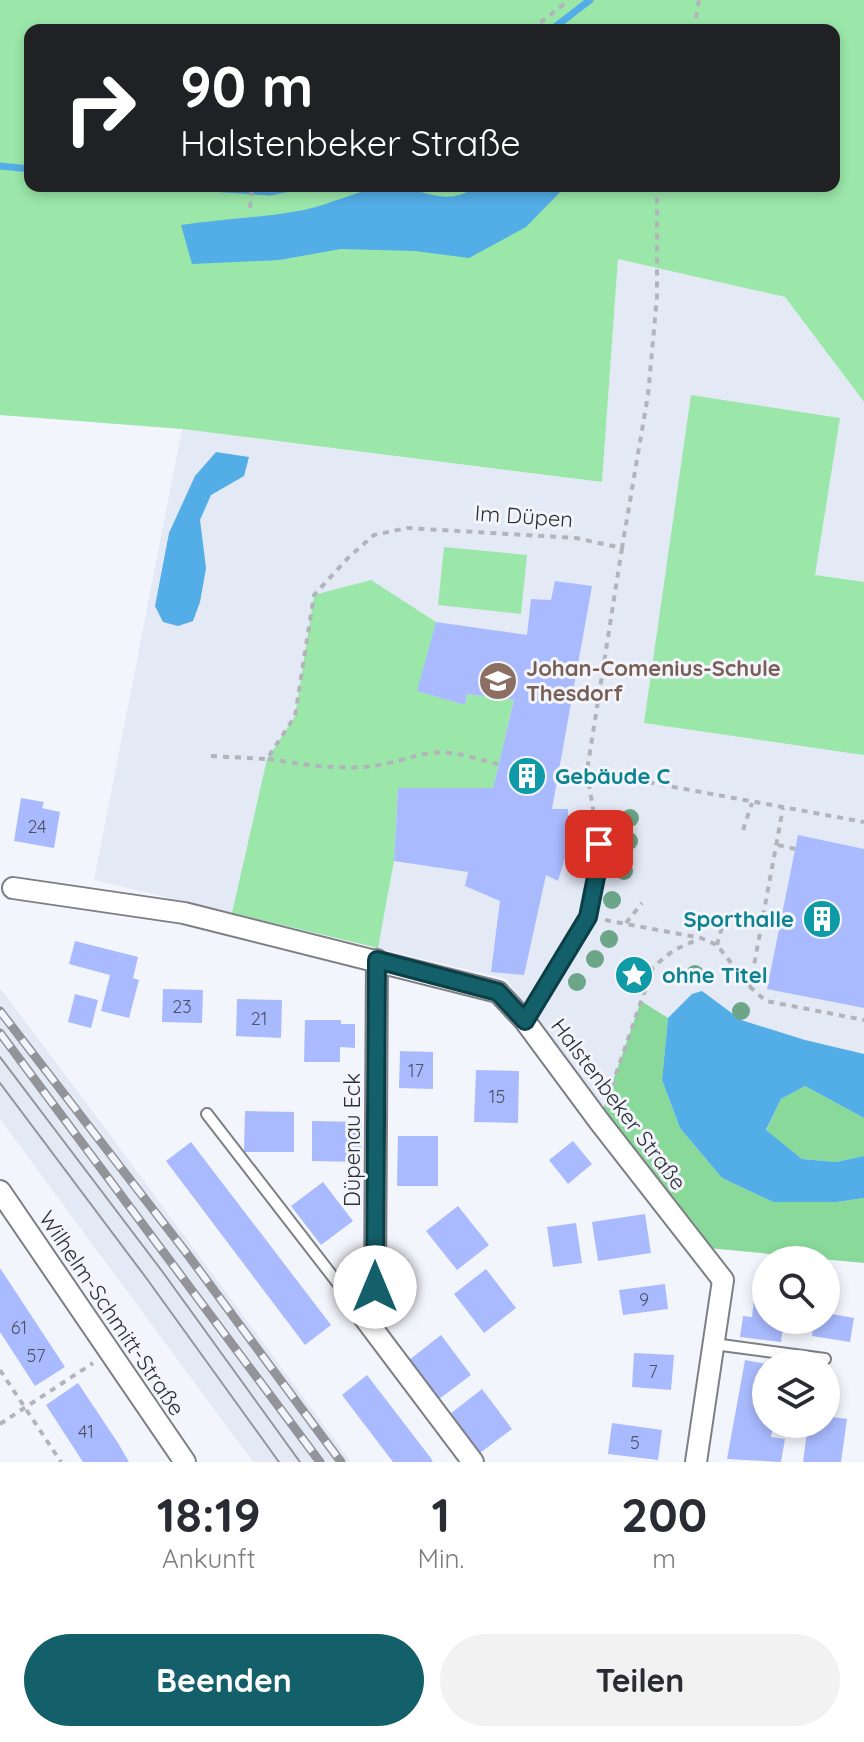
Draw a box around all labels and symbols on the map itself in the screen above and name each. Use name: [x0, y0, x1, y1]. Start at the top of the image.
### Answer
street label: Im Düpen: [474, 499, 574, 533]
place label: Johan-Comenius-Schule Thesdorf: [526, 654, 781, 707]
school or university icon: Johan-Comenius-Schule Thesdorf: [477, 660, 519, 702]
building icon: Gebäude C: [506, 755, 548, 797]
place label: Gebäude C: [555, 762, 671, 790]
pin: [565, 810, 633, 878]
house number: 24: [27, 815, 47, 838]
building icon: Sporthalle: [801, 898, 843, 940]
place label: Sporthalle: [683, 905, 794, 933]
place icon: ohne Titel: [613, 954, 655, 996]
place label: ohne Titel: [662, 961, 768, 989]
house number: 23: [172, 995, 192, 1018]
house number: 21: [251, 1007, 267, 1030]
street label: Halstenbeker Straße: [545, 1012, 693, 1196]
house number: 17: [408, 1059, 424, 1082]
street label: Düpenau Eck: [338, 1073, 366, 1207]
house number: 15: [489, 1085, 505, 1108]
street label: Wilhelm-Schmitt-Straße: [33, 1205, 191, 1421]
position arrow: [333, 1245, 417, 1329]
house number: 9: [639, 1288, 649, 1311]
house number: 61: [11, 1316, 27, 1339]
house number: 57: [26, 1344, 46, 1367]
house number: 7: [648, 1360, 658, 1383]
house number: 41: [78, 1420, 94, 1443]
house number: 5: [630, 1431, 640, 1454]

